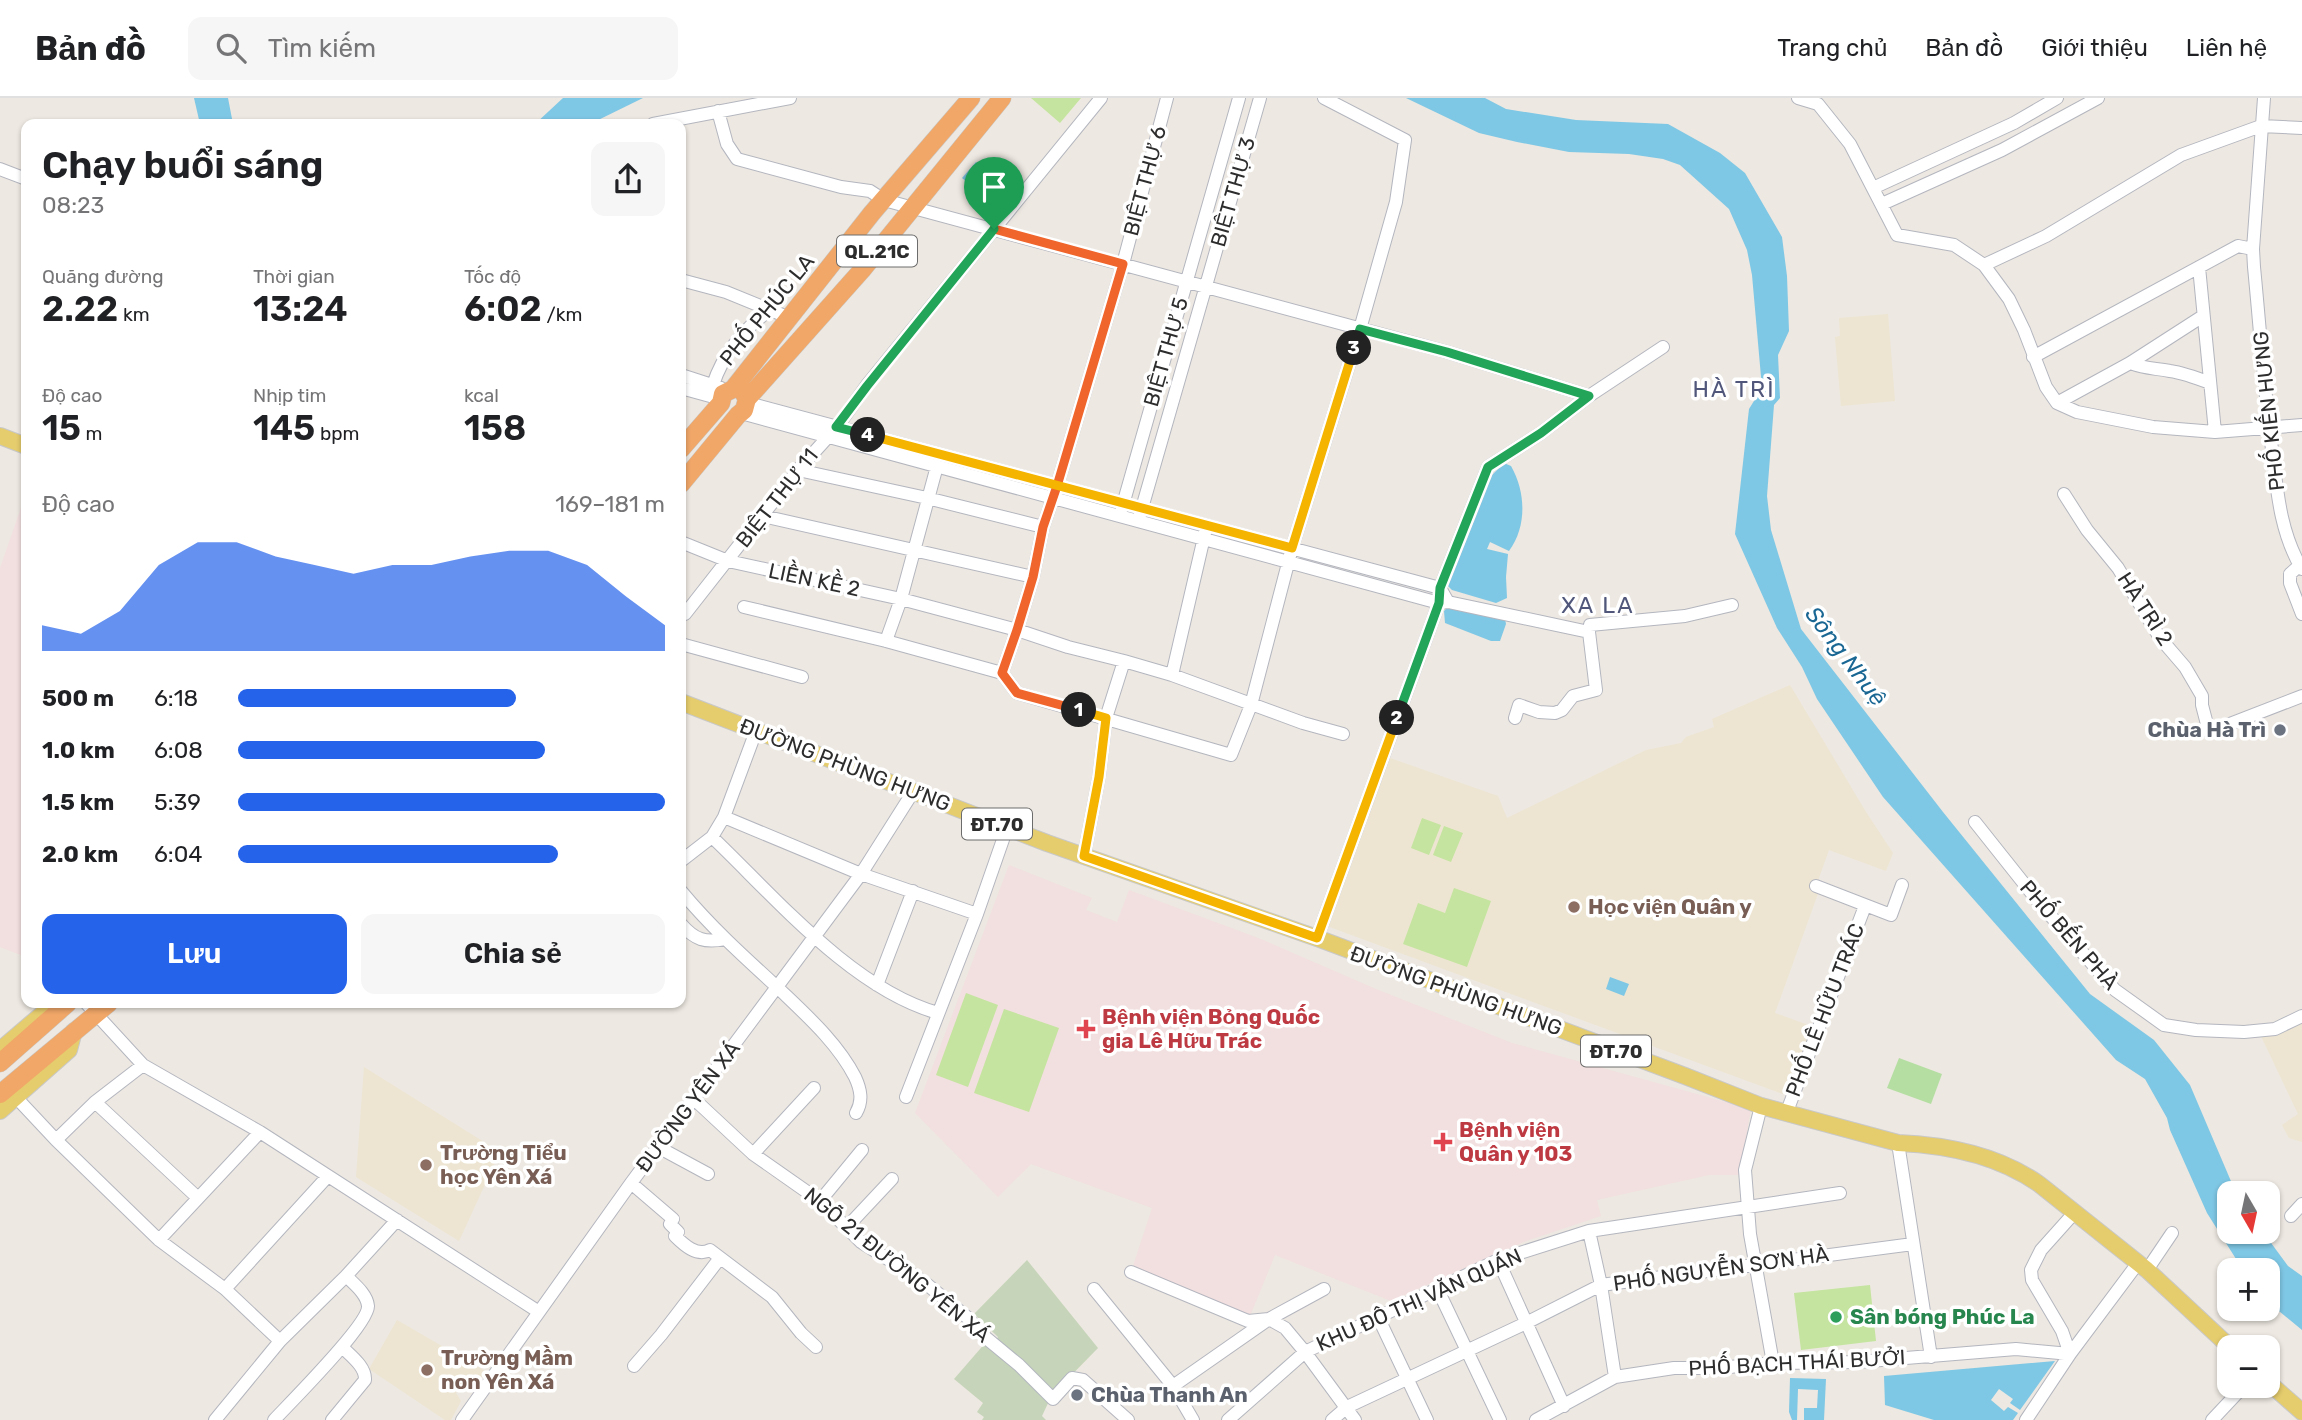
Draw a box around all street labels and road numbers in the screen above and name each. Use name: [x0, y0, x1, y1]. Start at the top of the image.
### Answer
street label: BIỆT THỰ 6: [1118, 123, 1171, 239]
street label: BIỆT THỰ 3: [1205, 134, 1260, 250]
road number: QL.21C: [837, 236, 917, 266]
street label: PHỐ PHÚC LA: [712, 247, 819, 370]
street label: BIỆT THỰ 5: [1138, 294, 1193, 409]
street label: PHỐ KIẾN HƯNG: [2245, 330, 2289, 492]
street label: BIỆT THỰ 11: [730, 443, 823, 552]
street label: LIỀN KỀ 2: [766, 555, 863, 601]
street label: HÀ TRÌ 2: [2113, 567, 2178, 650]
street label: ĐƯỜNG PHÙNG HƯNG: [736, 713, 954, 816]
road number: ĐT.70: [962, 808, 1032, 839]
street label: PHỐ BẾN PHÀ: [2015, 873, 2126, 995]
street label: PHỐ LÊ HỮU TRÁC: [1777, 919, 1869, 1100]
street label: ĐƯỜNG PHÙNG HƯNG: [1347, 941, 1566, 1041]
road number: ĐT.70: [1581, 1035, 1651, 1066]
street label: ĐƯỜNG YÊN XÁ: [630, 1036, 745, 1177]
street label: NGÕ 21 ĐƯỜNG YÊN XÁ: [799, 1182, 995, 1347]
street label: PHỐ NGUYỄN SƠN HÀ: [1611, 1238, 1830, 1296]
street label: KHU ĐÔ THỊ VĂN QUÁN: [1312, 1243, 1525, 1356]
street label: PHỐ BẠCH THÁI BƯỞI: [1688, 1341, 1906, 1381]

